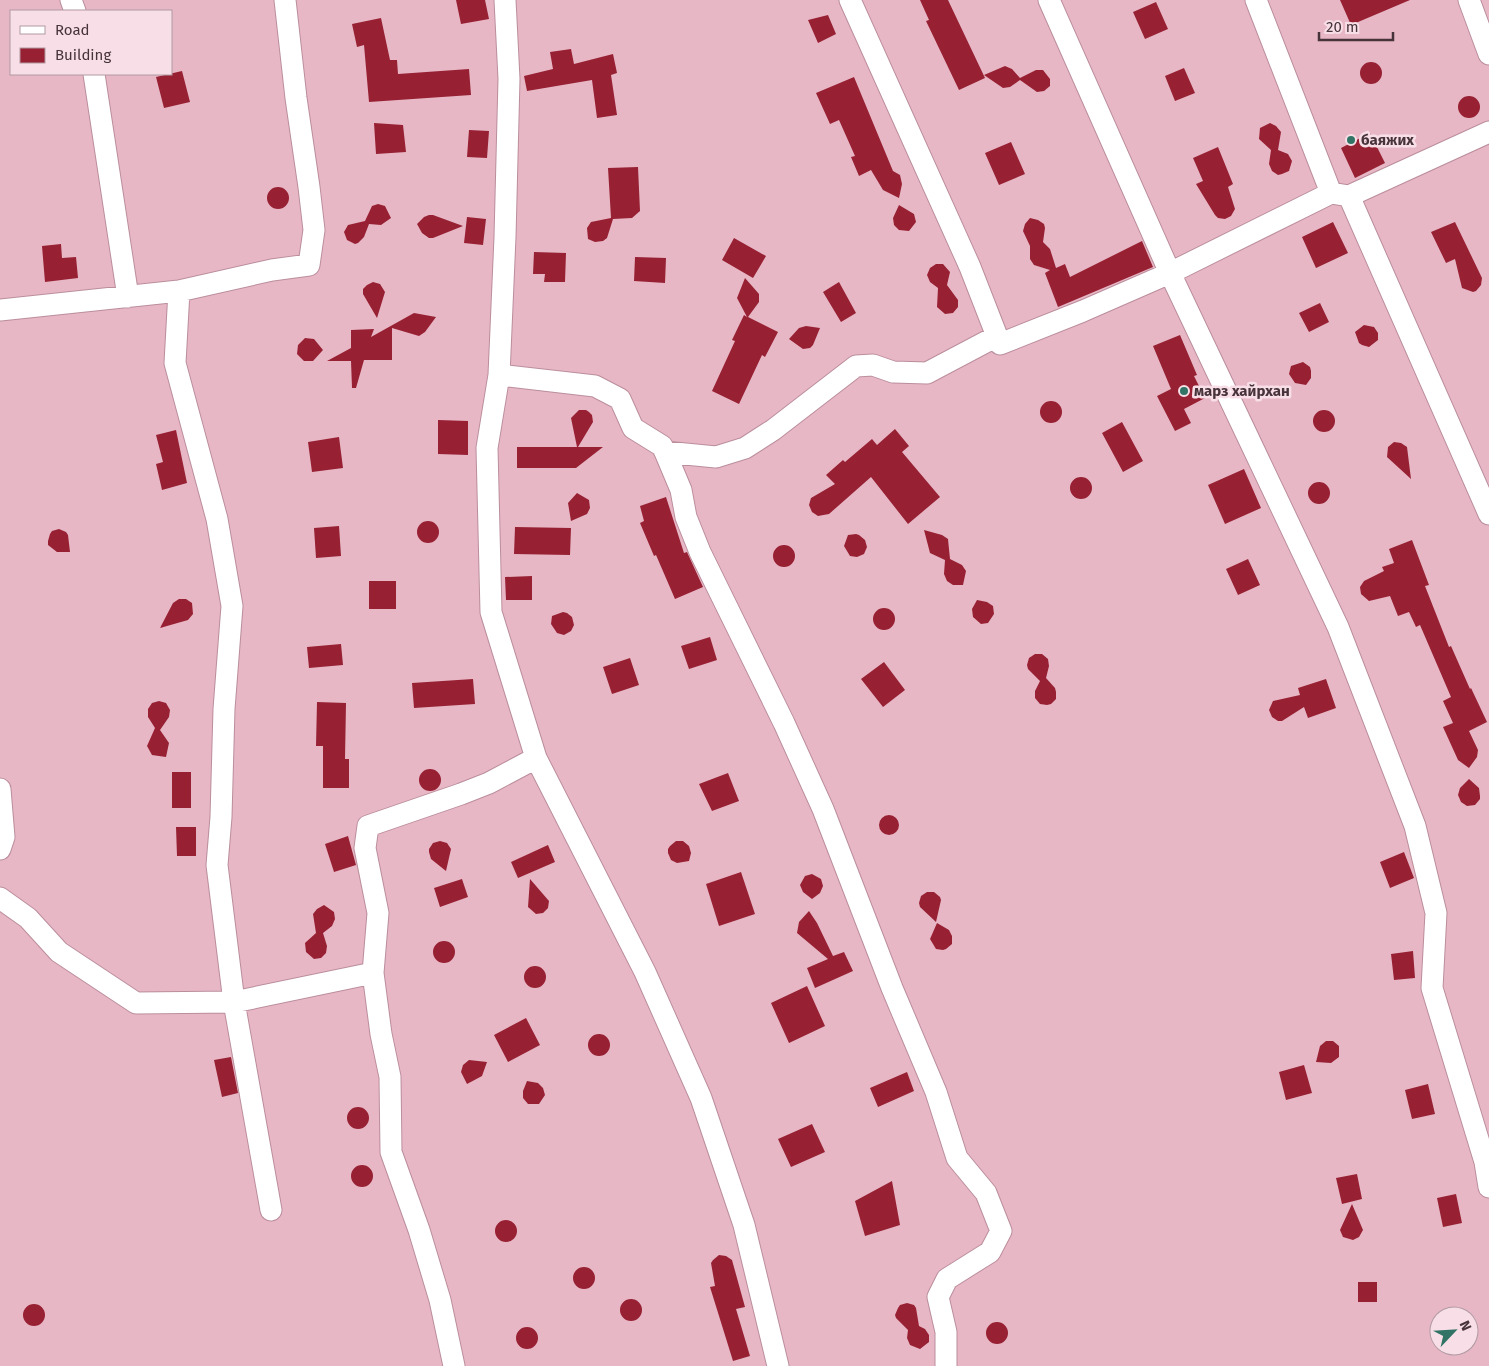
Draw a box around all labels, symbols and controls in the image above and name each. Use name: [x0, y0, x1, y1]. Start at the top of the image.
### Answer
legend: [10, 10, 172, 75]
scale bar: [1319, 10, 1393, 42]
text: 20 m: [1326, 18, 1359, 36]
text: Road: [55, 21, 90, 39]
text: Building: [55, 46, 111, 64]
place label: баяжих: [1361, 131, 1414, 149]
marker: баяжих: [1345, 134, 1357, 146]
place label: марз хайрхан: [1194, 382, 1290, 400]
marker: марз хайрхан: [1178, 385, 1190, 397]
north arrow: [1429, 1306, 1479, 1356]
text: N: [1456, 1318, 1475, 1334]

